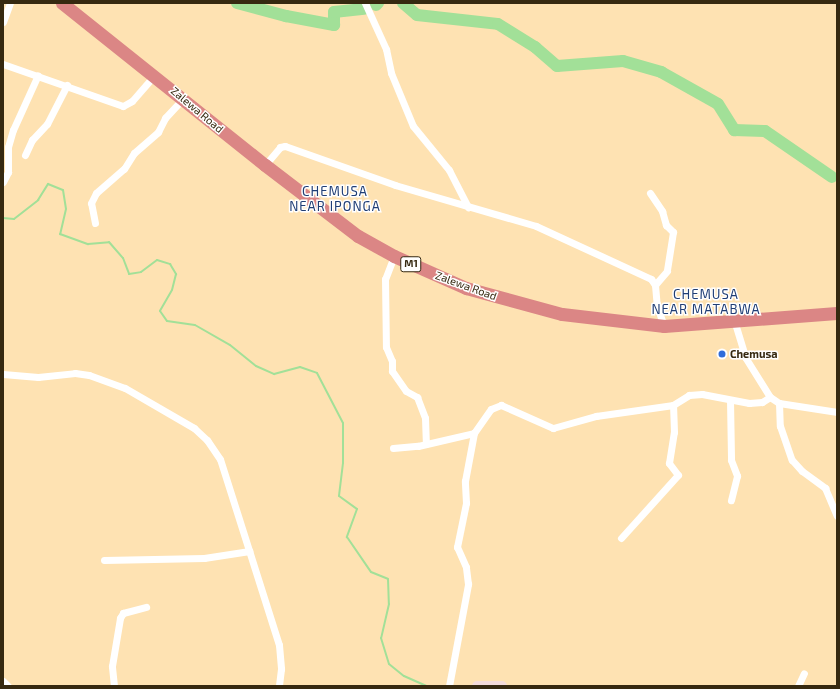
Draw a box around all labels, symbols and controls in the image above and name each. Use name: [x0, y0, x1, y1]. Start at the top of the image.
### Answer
street label: Zalewa Road: [168, 84, 226, 136]
district label: CHEMUSA NEAR IPONGA: [289, 184, 381, 215]
road number: M1: [400, 256, 422, 272]
street label: Zalewa Road: [434, 269, 498, 303]
district label: CHEMUSA NEAR MATABWA: [651, 287, 761, 318]
place label: Chemusa: [730, 347, 778, 361]
marker: Chemusa: [717, 349, 727, 359]

